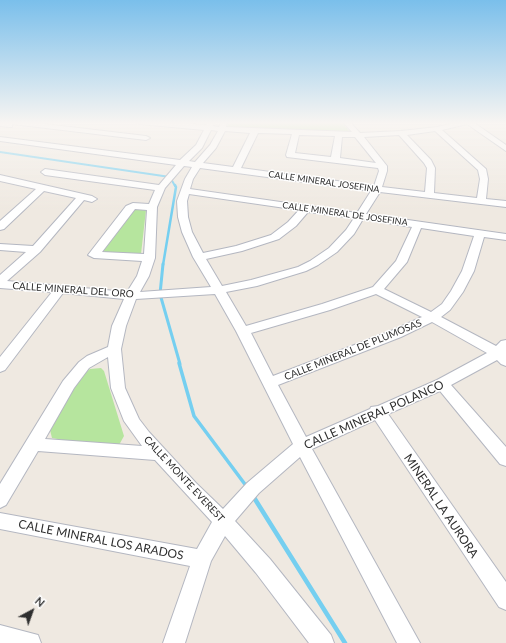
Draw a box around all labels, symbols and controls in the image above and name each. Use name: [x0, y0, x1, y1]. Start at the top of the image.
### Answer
street label: CALLE MINERAL JOSEFINA: [268, 169, 380, 195]
street label: CALLE MINERAL DE JOSEFINA: [282, 200, 408, 228]
street label: CALLE MINERAL DEL ORO: [12, 280, 134, 300]
street label: CALLE MINERAL DE PLUMOSAS: [282, 317, 424, 383]
street label: CALLE MINERAL POLANCO: [302, 378, 446, 452]
street label: CALLE MONTE EVEREST: [141, 434, 227, 524]
street label: MINERAL LA AURORA: [401, 451, 481, 561]
street label: CALLE MINERAL LOS ARADOS: [17, 517, 185, 563]
north arrow: [12, 591, 52, 631]
text: N: [33, 594, 48, 609]

